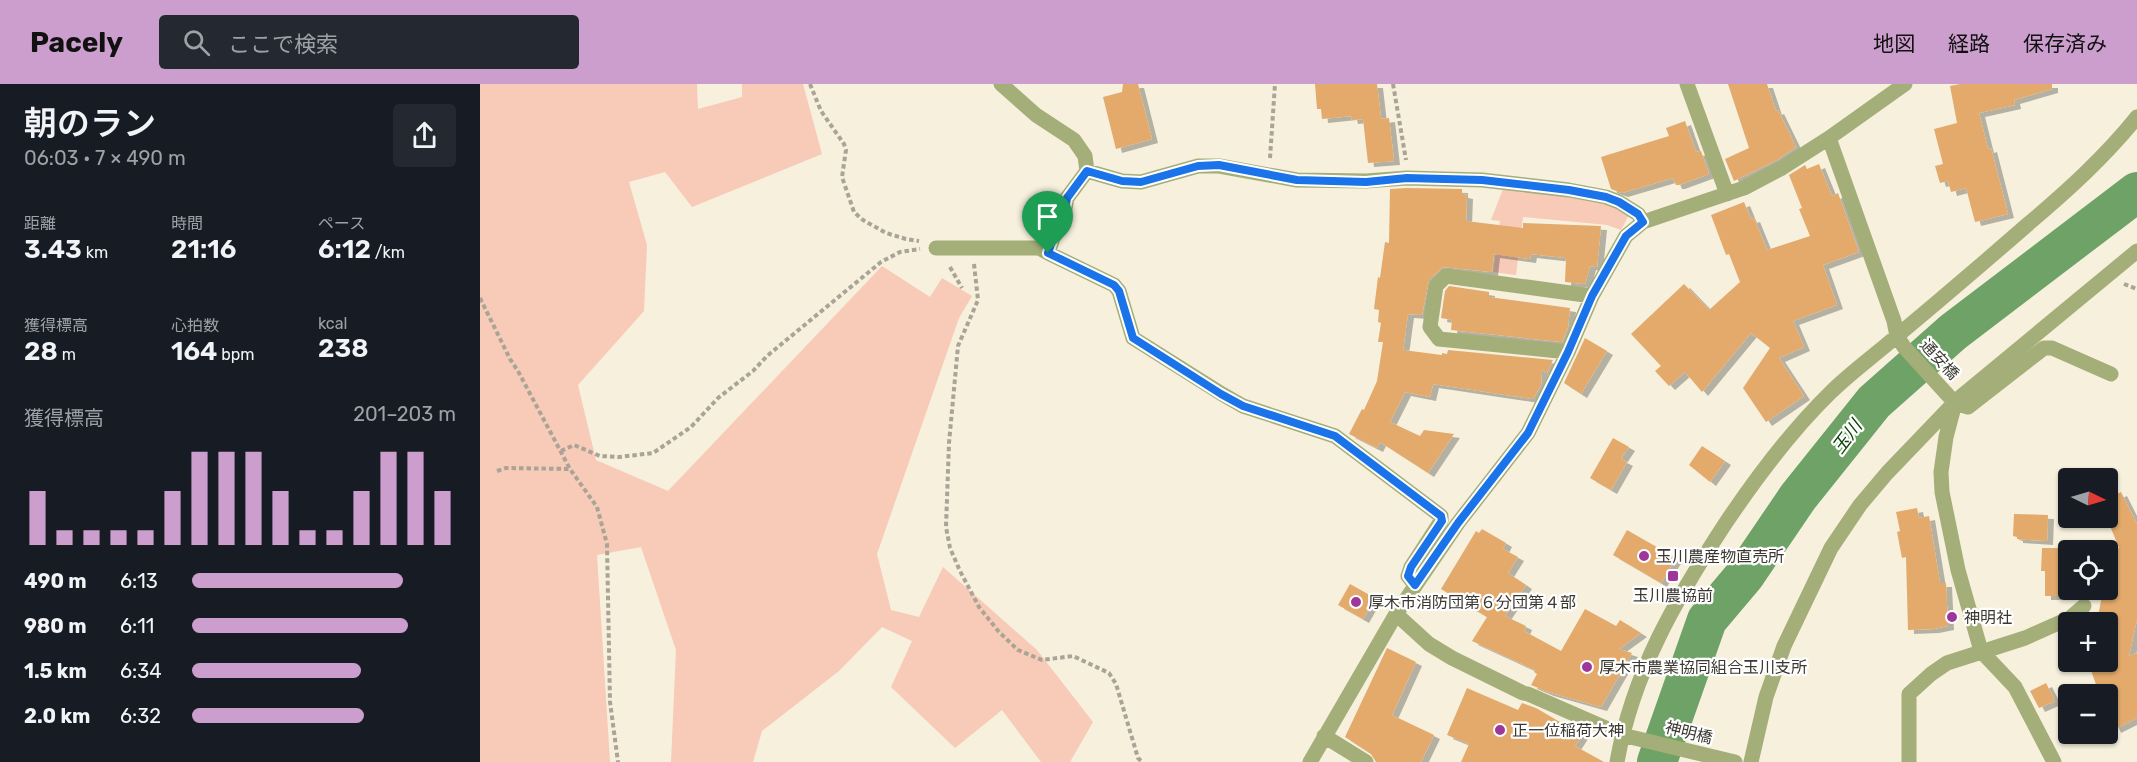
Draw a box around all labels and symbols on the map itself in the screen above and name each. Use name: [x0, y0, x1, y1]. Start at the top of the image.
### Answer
pin: [1022, 191, 1073, 253]
street label: 通安橋: [1916, 335, 1963, 383]
water label: 玉川: [1827, 414, 1868, 458]
north arrow: [2058, 468, 2118, 528]
place label: 玉川農産物直売所: [1656, 547, 1784, 566]
marker: 玉川農産物直売所: [1637, 549, 1651, 563]
marker: 玉川農協前: [1666, 569, 1680, 583]
place label: 玉川農協前: [1633, 586, 1713, 605]
place label: 厚木市消防団第６分団第４部: [1368, 593, 1576, 612]
marker: 厚木市消防団第６分団第４部: [1349, 595, 1363, 609]
place label: 神明社: [1964, 608, 2012, 627]
marker: 神明社: [1945, 610, 1959, 624]
place label: 厚木市農業協同組合玉川支所: [1599, 658, 1807, 677]
marker: 厚木市農業協同組合玉川支所: [1580, 660, 1594, 674]
street label: 神明橋: [1663, 717, 1714, 748]
place label: 正一位稲荷大神: [1512, 721, 1624, 740]
marker: 正一位稲荷大神: [1493, 723, 1507, 737]

